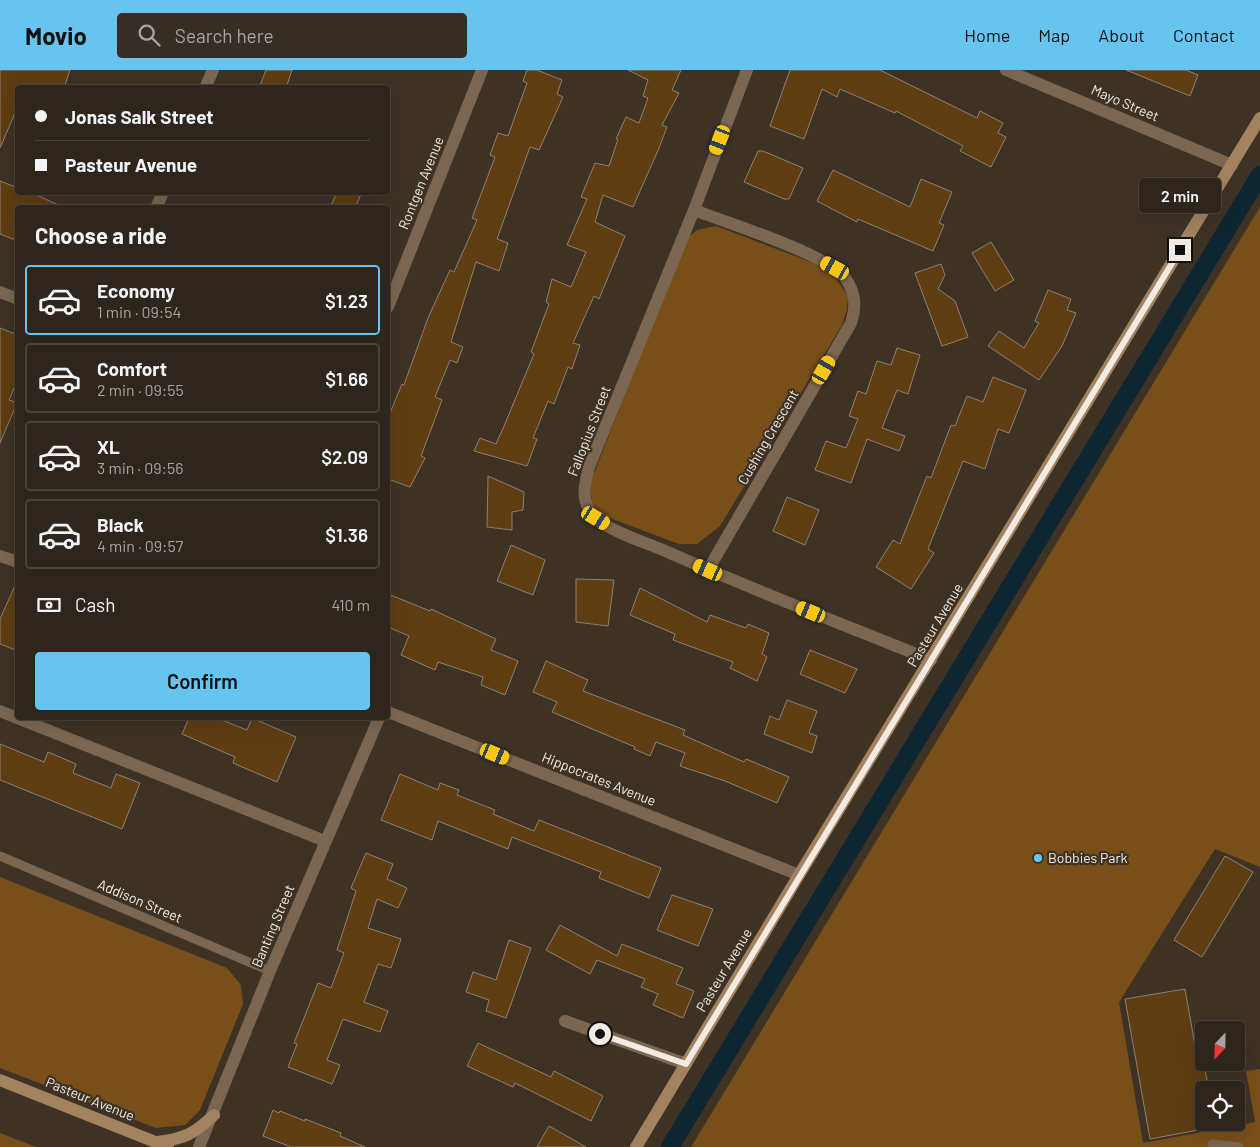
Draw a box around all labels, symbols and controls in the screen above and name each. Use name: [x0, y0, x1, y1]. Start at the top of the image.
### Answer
search box: [117, 13, 467, 58]
text: Movio: [25, 21, 87, 50]
icon: search: [135, 21, 163, 49]
text: Search here: [175, 24, 274, 47]
text: Home: [964, 24, 1010, 46]
text: Map: [1038, 24, 1070, 46]
text: About: [1098, 24, 1145, 46]
text: Contact: [1173, 24, 1235, 46]
street label: Mayo Street: [1089, 81, 1162, 124]
text: Jonas Salk Street: [65, 105, 214, 128]
car: [707, 123, 732, 157]
street label: Rontgen Avenue: [394, 134, 447, 232]
text: Pasteur Avenue: [65, 153, 197, 176]
callout: 2 min: [1139, 178, 1221, 212]
text: 2 min: [1161, 186, 1199, 205]
text: Choose a ride: [35, 222, 167, 248]
route end: [1169, 239, 1191, 261]
car: [818, 254, 851, 282]
icon: car: [37, 278, 82, 323]
text: Economy: [97, 279, 175, 302]
text: $1.23: [325, 289, 368, 312]
text: 1 min · 09:54: [97, 302, 181, 321]
car: [810, 353, 837, 387]
icon: car: [37, 356, 82, 401]
text: Comfort: [97, 357, 167, 380]
text: $1.66: [325, 367, 368, 390]
text: 2 min · 09:55: [97, 380, 184, 399]
street label: Fallopius Street: [564, 383, 614, 478]
street label: Cushing Crescent: [734, 386, 802, 487]
icon: car: [37, 434, 82, 479]
text: XL: [97, 435, 120, 458]
text: $2.09: [321, 445, 368, 468]
text: 3 min · 09:56: [97, 458, 183, 477]
car: [579, 504, 612, 532]
icon: car: [37, 512, 82, 557]
text: Black: [97, 513, 144, 536]
text: $1.36: [325, 523, 368, 546]
text: 4 min · 09:57: [97, 536, 183, 555]
car: [691, 557, 724, 583]
street label: Pasteur Avenue: [903, 580, 966, 670]
icon: cash: [35, 591, 63, 619]
text: Cash: [75, 593, 116, 616]
text: 410 m: [332, 595, 370, 614]
car: [794, 599, 827, 625]
button: Confirm: [35, 652, 370, 710]
car: [478, 741, 511, 767]
street label: Hippocrates Avenue: [540, 748, 659, 809]
place label: Bobbies Park: [1048, 849, 1128, 866]
marker: Bobbies Park: [1032, 852, 1044, 864]
street label: Addison Street: [95, 875, 185, 926]
street label: Banting Street: [247, 882, 298, 970]
street label: Pasteur Avenue: [692, 925, 755, 1015]
north arrow: [1195, 1021, 1245, 1071]
map controls: [1195, 1021, 1245, 1131]
route start: [589, 1023, 611, 1045]
street label: Pasteur Avenue: [43, 1073, 137, 1124]
button: locate: [1195, 1081, 1245, 1131]

